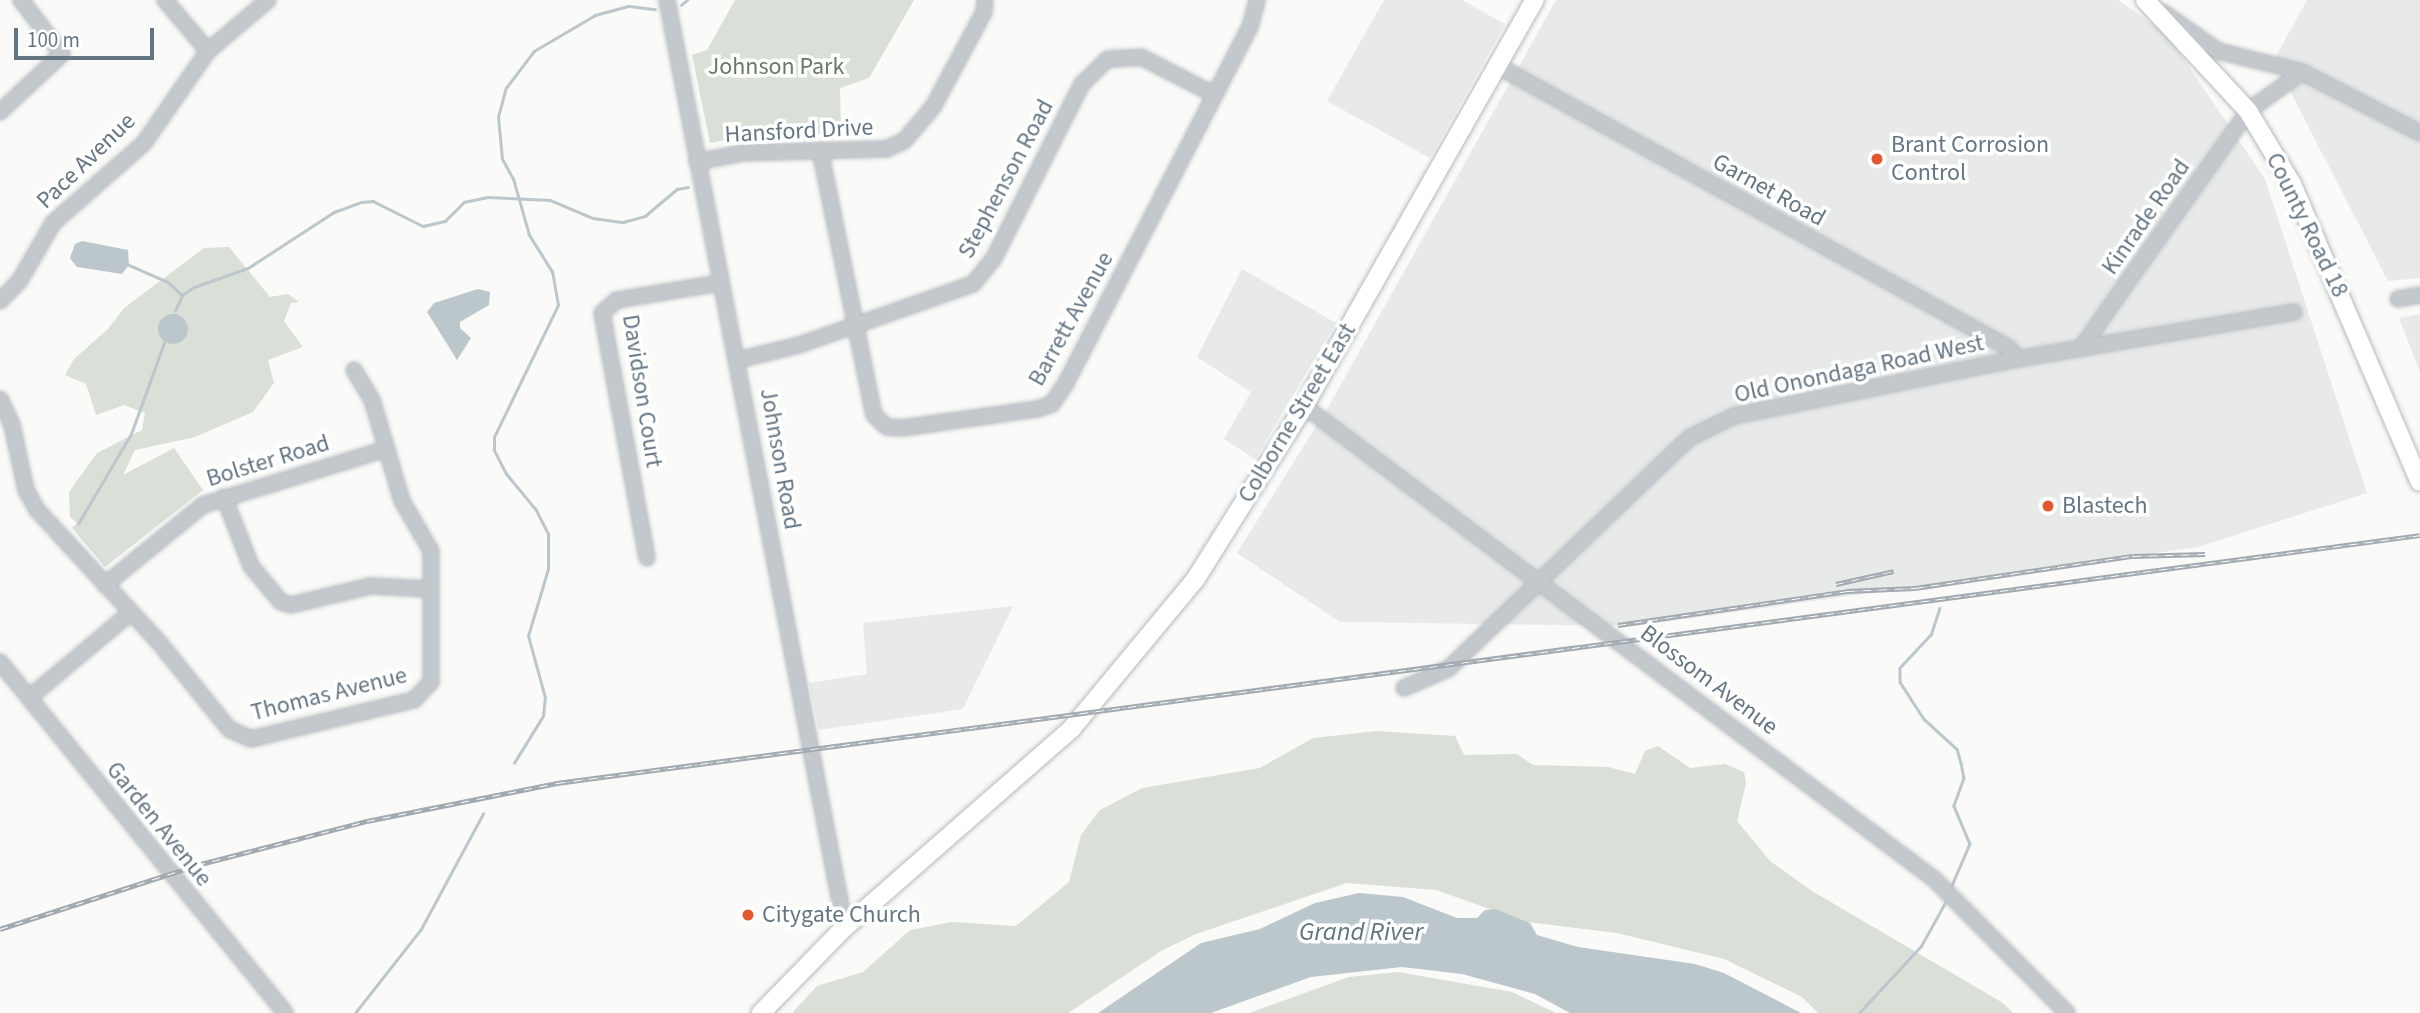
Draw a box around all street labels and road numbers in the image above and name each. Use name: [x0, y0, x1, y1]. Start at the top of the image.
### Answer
street label: Stephenson Road: [952, 95, 1060, 263]
street label: Pace Avenue: [31, 107, 141, 215]
street label: Hansford Drive: [724, 113, 874, 149]
street label: Garnet Road: [1708, 147, 1830, 233]
street label: County Road 18: [2260, 148, 2354, 302]
street label: Kinrade Road: [2096, 154, 2196, 280]
street label: Barrett Avenue: [1022, 247, 1120, 391]
street label: Davidson Court: [616, 312, 668, 470]
street label: Colborne Street East: [1232, 318, 1362, 508]
street label: Old Onondaga Road West: [1732, 328, 1986, 410]
street label: Johnson Road: [753, 386, 807, 532]
street label: Bolster Road: [203, 429, 333, 493]
street label: Blossom Avenue: [1634, 619, 1784, 741]
street label: Thomas Avenue: [248, 661, 410, 727]
street label: Garden Avenue: [100, 756, 218, 892]

